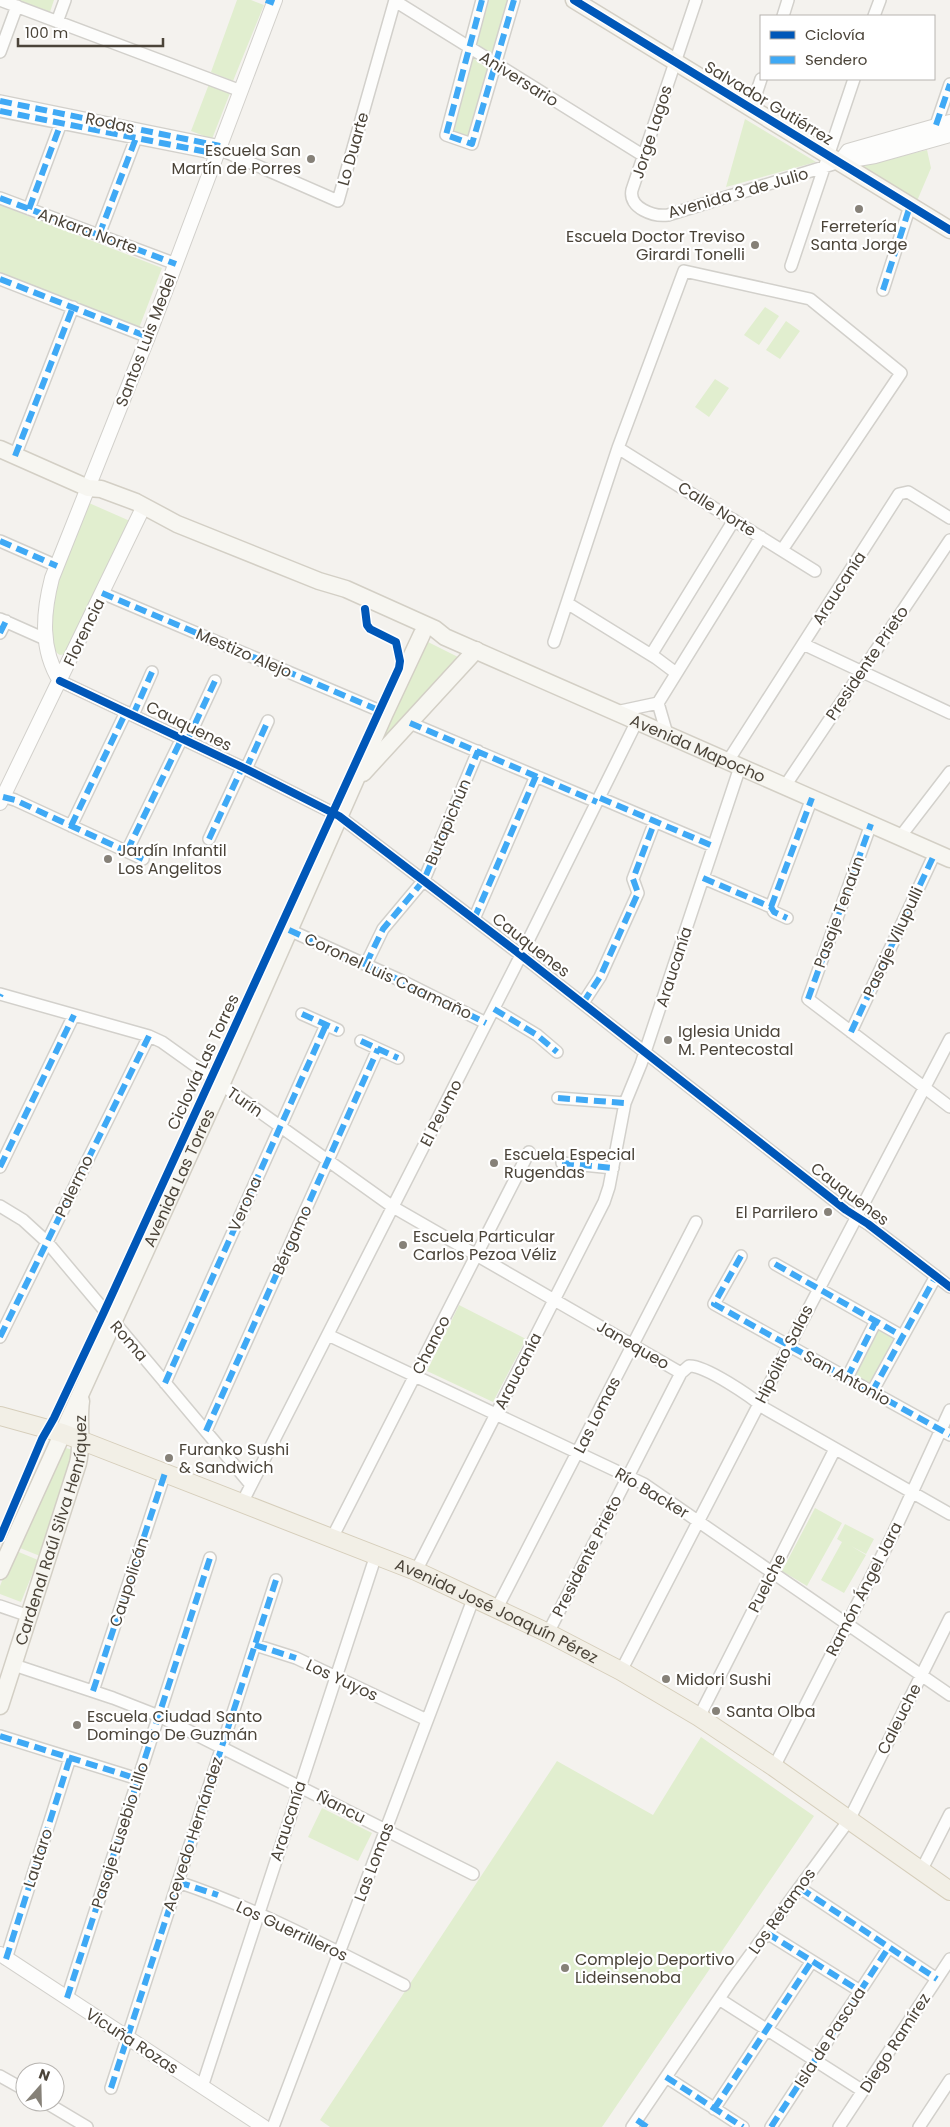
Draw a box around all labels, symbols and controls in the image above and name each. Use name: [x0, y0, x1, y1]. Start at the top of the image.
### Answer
scale bar: [18, 15, 162, 47]
legend: [760, 15, 935, 80]
text: 100 m: [25, 22, 68, 43]
text: Ciclovía: [805, 24, 865, 45]
street label: Aniversario: [475, 46, 563, 112]
text: Sendero: [805, 49, 867, 70]
street label: Salvador Gutiérrez: [700, 55, 838, 151]
street label: Jorge Lagos: [626, 82, 678, 182]
street label: Rodas: [83, 107, 137, 139]
street label: Lo Duarte: [332, 109, 374, 188]
place label: Escuela San Martín de Porres: [171, 139, 301, 180]
marker: Escuela San Martín de Porres: [305, 153, 317, 165]
street label: Avenida 3 de Julio: [665, 162, 811, 224]
street label: Ankara Norte: [35, 202, 141, 260]
marker: Ferretería Santa Jorge: [853, 203, 865, 215]
place label: Ferretería Santa Jorge: [811, 215, 907, 256]
place label: Escuela Doctor Treviso Girardi Tonelli: [566, 225, 745, 266]
marker: Escuela Doctor Treviso Girardi Tonelli: [749, 239, 761, 251]
street label: Santos Luis Medel: [110, 270, 182, 410]
street label: Calle Norte: [673, 476, 761, 542]
street label: Araucanía: [807, 547, 871, 629]
street label: Florencia: [58, 594, 110, 670]
street label: Presidente Prieto: [820, 601, 914, 725]
street label: Mestizo Alejo: [192, 622, 296, 684]
street label: Cauquenes: [142, 695, 236, 757]
street label: Avenida Mapocho: [627, 708, 769, 788]
street label: Butapichún: [419, 775, 477, 869]
place label: Jardín Infantil Los Angelitos: [118, 839, 227, 880]
marker: Jardín Infantil Los Angelitos: [102, 853, 114, 865]
street label: Pasaje Tenaún: [808, 853, 870, 971]
street label: Pasaje Vilupulli: [857, 883, 929, 1001]
street label: Cauquenes: [487, 907, 575, 983]
street label: Araucanía: [650, 924, 698, 1010]
street label: Coronel Luis Caamaño: [300, 927, 476, 1025]
street label: Ciclovía Las Torres: [161, 990, 245, 1134]
place label: Iglesia Unida M. Pentecostal: [678, 1020, 793, 1061]
marker: Iglesia Unida M. Pentecostal: [662, 1034, 674, 1046]
street label: El Peumo: [414, 1075, 468, 1151]
street label: Turín: [222, 1081, 268, 1123]
street label: Avenida Las Torres: [137, 1105, 220, 1250]
place label: Escuela Especial Rugendas: [504, 1143, 635, 1184]
street label: Palermo: [49, 1151, 99, 1221]
marker: Escuela Especial Rugendas: [488, 1157, 500, 1169]
street label: Cauquenes: [806, 1157, 894, 1231]
street label: Verona: [223, 1173, 267, 1235]
street label: Bérgamo: [266, 1201, 318, 1279]
place label: El Parrilero: [736, 1201, 818, 1224]
marker: El Parrilero: [822, 1206, 834, 1218]
place label: Escuela Particular Carlos Pezoa Véliz: [413, 1225, 557, 1266]
marker: Escuela Particular Carlos Pezoa Véliz: [397, 1239, 409, 1251]
street label: Hipólito Salas: [749, 1301, 819, 1407]
street label: Chanco: [406, 1311, 456, 1379]
street label: Janequeo: [592, 1315, 674, 1375]
street label: Roma: [105, 1316, 153, 1366]
street label: Araucanía: [489, 1329, 547, 1413]
street label: San Antonio: [799, 1345, 895, 1411]
street label: Las Lomas: [568, 1373, 626, 1457]
street label: Cardenal Raúl Silva Henríquez: [9, 1415, 92, 1648]
place label: Furanko Sushi & Sandwich: [179, 1438, 289, 1479]
marker: Furanko Sushi & Sandwich: [163, 1452, 175, 1464]
street label: Río Backer: [611, 1462, 693, 1524]
street label: Presidente Prieto: [546, 1491, 628, 1621]
street label: Ramón Ángel Jara: [820, 1518, 908, 1660]
street label: Caupolicán: [104, 1534, 154, 1630]
street label: Puelche: [742, 1550, 792, 1616]
street label: Avenida José Joaquín Pérez: [392, 1552, 602, 1669]
street label: Los Yuyos: [302, 1653, 382, 1707]
place label: Midori Sushi: [676, 1668, 771, 1691]
marker: Midori Sushi: [660, 1673, 672, 1685]
street label: Caleuche: [871, 1679, 927, 1759]
place label: Santa Olba: [726, 1700, 816, 1723]
place label: Escuela Ciudad Santo Domingo De Guzmán: [87, 1705, 262, 1746]
marker: Santa Olba: [710, 1705, 722, 1717]
marker: Escuela Ciudad Santo Domingo De Guzmán: [71, 1719, 83, 1731]
street label: Acevedo Hernández: [157, 1754, 229, 1914]
street label: Pasaje Eusebio Lillo: [86, 1759, 154, 1911]
street label: Araucanía: [264, 1778, 312, 1864]
street label: Ñancu: [312, 1785, 370, 1829]
street label: Las Lomas: [348, 1819, 400, 1905]
street label: Lautaro: [18, 1826, 58, 1890]
street label: Los Retamos: [743, 1863, 821, 1959]
street label: Los Guerrilleros: [232, 1895, 352, 1967]
place label: Complejo Deportivo Lideinsenoba: [575, 1948, 734, 1989]
marker: Complejo Deportivo Lideinsenoba: [559, 1962, 571, 1974]
street label: Isla de Pascua: [789, 1982, 871, 2092]
street label: Diego Ramírez: [854, 1989, 936, 2097]
street label: Vicuña Rozas: [81, 2002, 183, 2080]
north arrow: [15, 2062, 65, 2112]
text: N: [36, 2064, 53, 2086]

